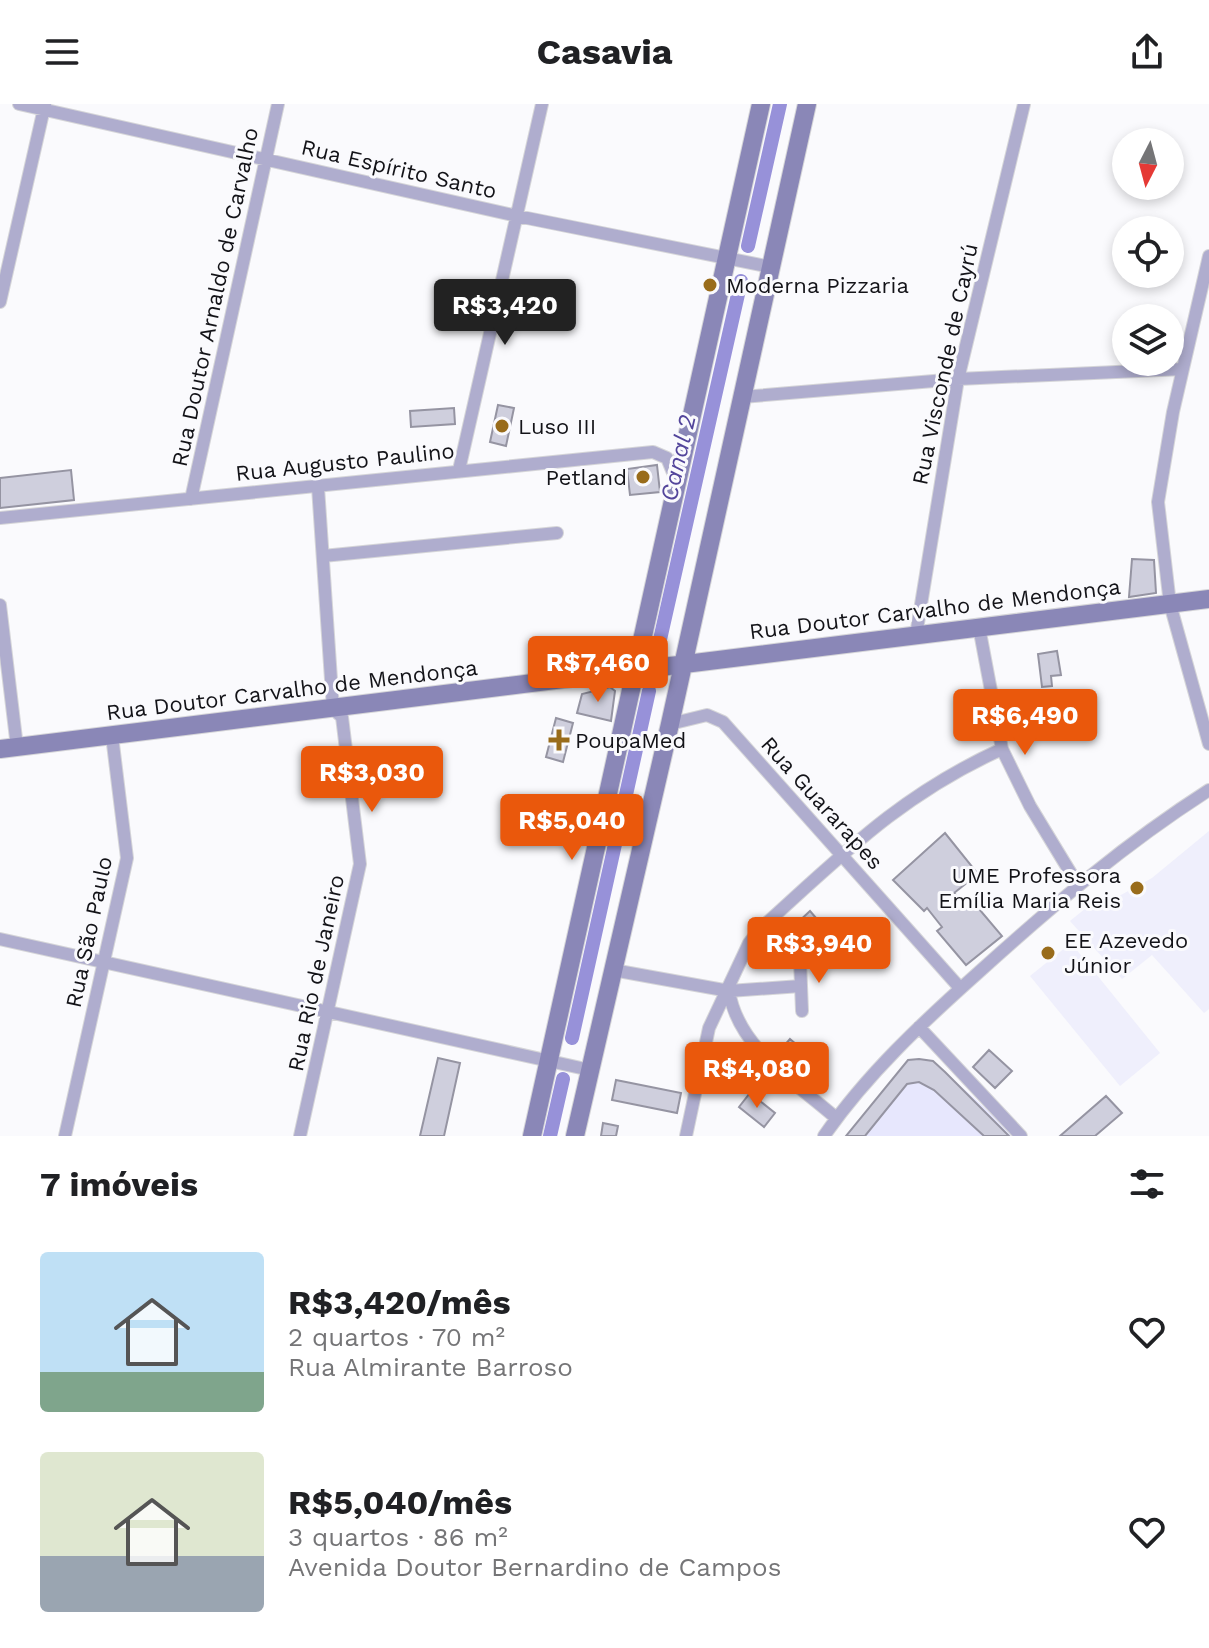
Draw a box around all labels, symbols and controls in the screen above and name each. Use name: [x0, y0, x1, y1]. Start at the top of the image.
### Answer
icon: menu: [40, 30, 84, 74]
icon: share: [1125, 30, 1169, 74]
text: Casavia: [536, 31, 673, 73]
street label: Rua Doutor Arnaldo de Carvalho: [167, 125, 263, 469]
north arrow: [1112, 128, 1184, 200]
map controls: [1112, 128, 1184, 376]
street label: Rua Espírito Santo: [299, 134, 499, 204]
button: locate: [1112, 216, 1184, 288]
street label: Rua Visconde de Cayrú: [907, 241, 983, 487]
place label: Moderna Pizzaria: [726, 273, 909, 298]
marker: Moderna Pizzaria: [701, 276, 719, 294]
pin: R$3,420: [431, 279, 579, 347]
text: R$3,420: [452, 290, 558, 320]
button: layers: [1112, 304, 1184, 376]
water label: Canal 2: [654, 412, 702, 504]
place label: Luso III: [518, 414, 596, 439]
marker: Luso III: [493, 417, 511, 435]
street label: Rua Augusto Paulino: [234, 438, 456, 486]
place label: Petland: [546, 465, 627, 490]
marker: Petland: [634, 468, 652, 486]
street label: Rua Doutor Carvalho de Mendonça: [748, 574, 1122, 644]
pin: R$7,460: [524, 636, 672, 704]
text: R$7,460: [546, 647, 650, 677]
street label: Rua Doutor Carvalho de Mendonça: [105, 655, 479, 725]
pin: R$6,490: [951, 689, 1099, 757]
text: R$6,490: [971, 700, 1079, 730]
place label: PoupaMed: [575, 728, 686, 753]
marker: PoupaMed: [550, 731, 568, 749]
street label: Rua Guararapes: [756, 732, 888, 874]
pin: R$3,030: [298, 746, 446, 814]
text: R$3,030: [319, 757, 425, 787]
pin: R$5,040: [498, 794, 646, 862]
text: R$5,040: [518, 805, 626, 835]
street label: Rua São Paulo: [61, 854, 117, 1010]
place label: UME Professora Emília Maria Reis: [938, 863, 1121, 913]
street label: Rua Rio de Janeiro: [283, 872, 349, 1074]
marker: UME Professora Emília Maria Reis: [1128, 879, 1146, 897]
pin: R$3,940: [745, 917, 893, 985]
text: R$3,940: [765, 928, 873, 958]
place label: EE Azevedo Júnior: [1064, 928, 1188, 978]
marker: EE Azevedo Júnior: [1039, 944, 1057, 962]
pin: R$4,080: [683, 1042, 831, 1110]
text: R$4,080: [703, 1053, 811, 1083]
icon: filters: [1125, 1162, 1169, 1206]
text: 7 imóveis: [40, 1164, 198, 1204]
text: R$3,420/mês: [288, 1282, 511, 1322]
icon: home: [104, 1284, 200, 1380]
icon: heart: [1125, 1310, 1169, 1354]
text: 2 quartos · 70 m²: [288, 1322, 505, 1352]
text: Rua Almirante Barroso: [288, 1352, 573, 1382]
text: R$5,040/mês: [288, 1482, 512, 1522]
icon: home: [104, 1484, 200, 1580]
icon: heart: [1125, 1510, 1169, 1554]
text: 3 quartos · 86 m²: [288, 1522, 508, 1552]
text: Avenida Doutor Bernardino de Campos: [288, 1552, 781, 1582]

